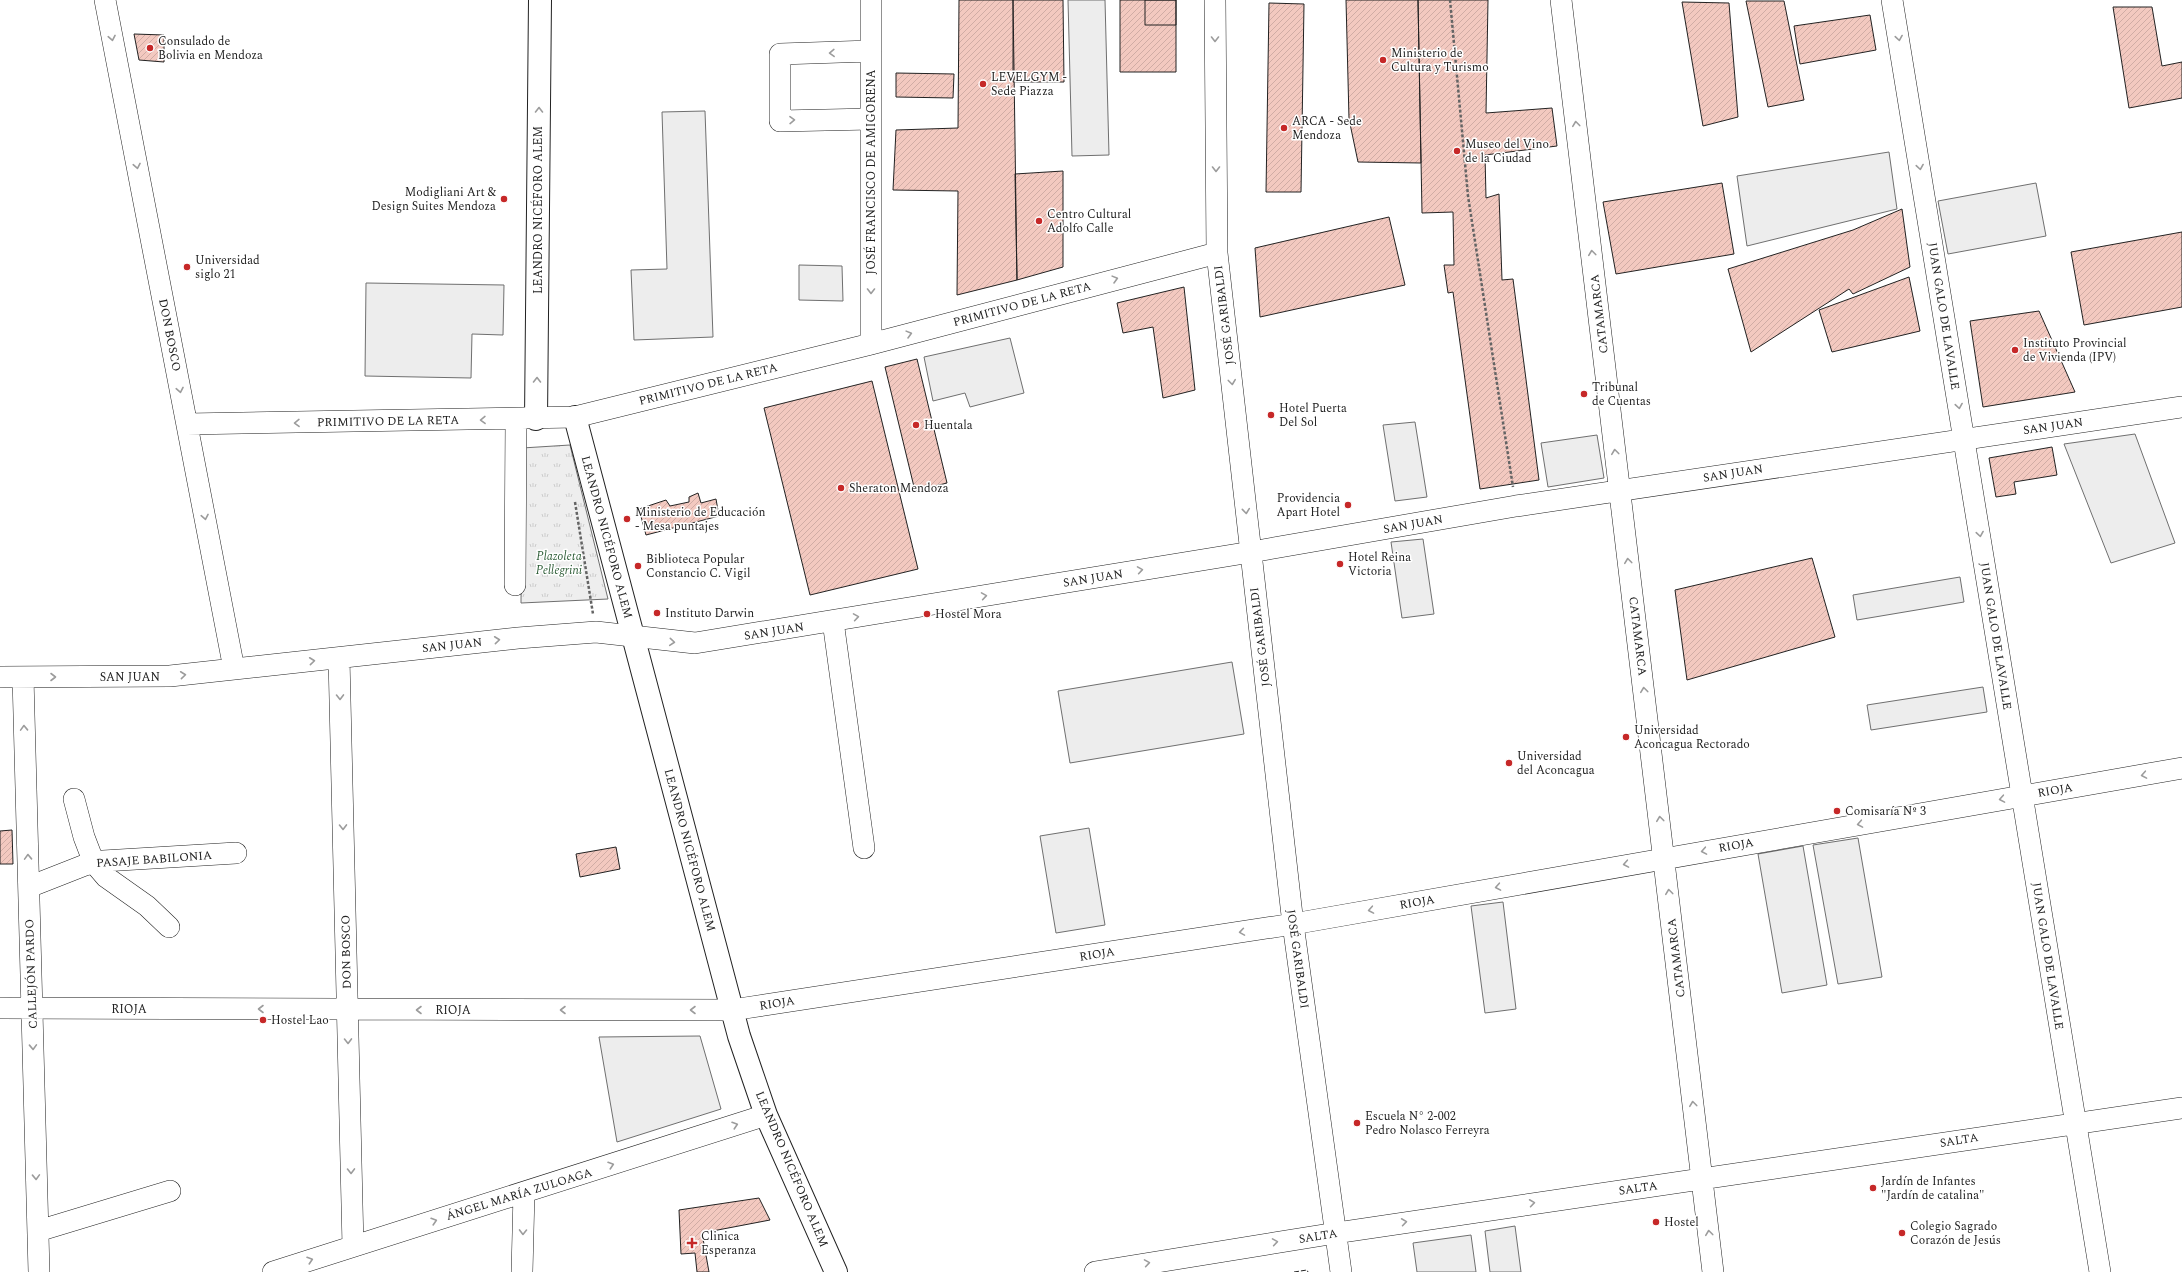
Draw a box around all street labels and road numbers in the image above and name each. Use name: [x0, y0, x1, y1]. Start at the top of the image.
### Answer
street label: JOSÉ FRANCISCO DE AMIGORENA: [862, 70, 881, 274]
street label: LEANDRO NICÉFORO ALEM: [529, 126, 548, 294]
street label: JUAN GALO DE LAVALLE: [1922, 241, 1965, 391]
street label: JOSÉ GARIBALDI: [1209, 264, 1240, 366]
street label: CATAMARCA: [1585, 273, 1614, 355]
street label: PRIMITIVO DE LA RETA: [951, 277, 1093, 332]
street label: DON BOSCO: [153, 297, 186, 373]
street label: PRIMITIVO DE LA RETA: [637, 358, 779, 411]
street label: PRIMITIVO DE LA RETA: [317, 411, 459, 432]
street label: SAN JUAN: [2022, 413, 2084, 440]
street label: LEANDRO NICÉFORO ALEM: [576, 454, 637, 621]
street label: SAN JUAN: [1702, 459, 1764, 488]
street label: SAN JUAN: [1382, 510, 1444, 539]
street label: JUAN GALO DE LAVALLE: [1974, 561, 2017, 711]
street label: SAN JUAN: [1062, 564, 1124, 593]
street label: JOSÉ GARIBALDI: [1245, 586, 1276, 688]
street label: CATAMARCA: [1623, 595, 1652, 677]
street label: SAN JUAN: [743, 617, 805, 646]
street label: SAN JUAN: [421, 633, 483, 658]
street label: SAN JUAN: [100, 668, 160, 687]
street label: LEANDRO NICÉFORO ALEM: [659, 767, 720, 934]
street label: RIOJA: [2036, 778, 2074, 803]
street label: RIOJA: [1717, 833, 1755, 858]
street label: PASAJE BABILONIA: [96, 846, 213, 873]
street label: JUAN GALO DE LAVALLE: [2026, 881, 2069, 1031]
street label: RIOJA: [1398, 890, 1436, 915]
street label: JOSÉ GARIBALDI: [1281, 908, 1314, 1010]
street label: DON BOSCO: [336, 915, 357, 989]
street label: CATAMARCA: [1662, 917, 1691, 999]
street label: CALLEJÓN PARDO: [20, 919, 43, 1029]
street label: RIOJA: [1078, 942, 1116, 967]
street label: RIOJA: [758, 991, 796, 1016]
street label: RIOJA: [111, 1000, 147, 1019]
street label: RIOJA: [435, 1001, 471, 1020]
street label: LEANDRO NICÉFORO ALEM: [750, 1088, 833, 1250]
street label: SALTA: [1938, 1128, 1980, 1153]
street label: ÁNGEL MARÍA ZULOAGA: [444, 1163, 595, 1226]
street label: SALTA: [1617, 1176, 1659, 1201]
street label: SALTA: [1297, 1224, 1339, 1249]

